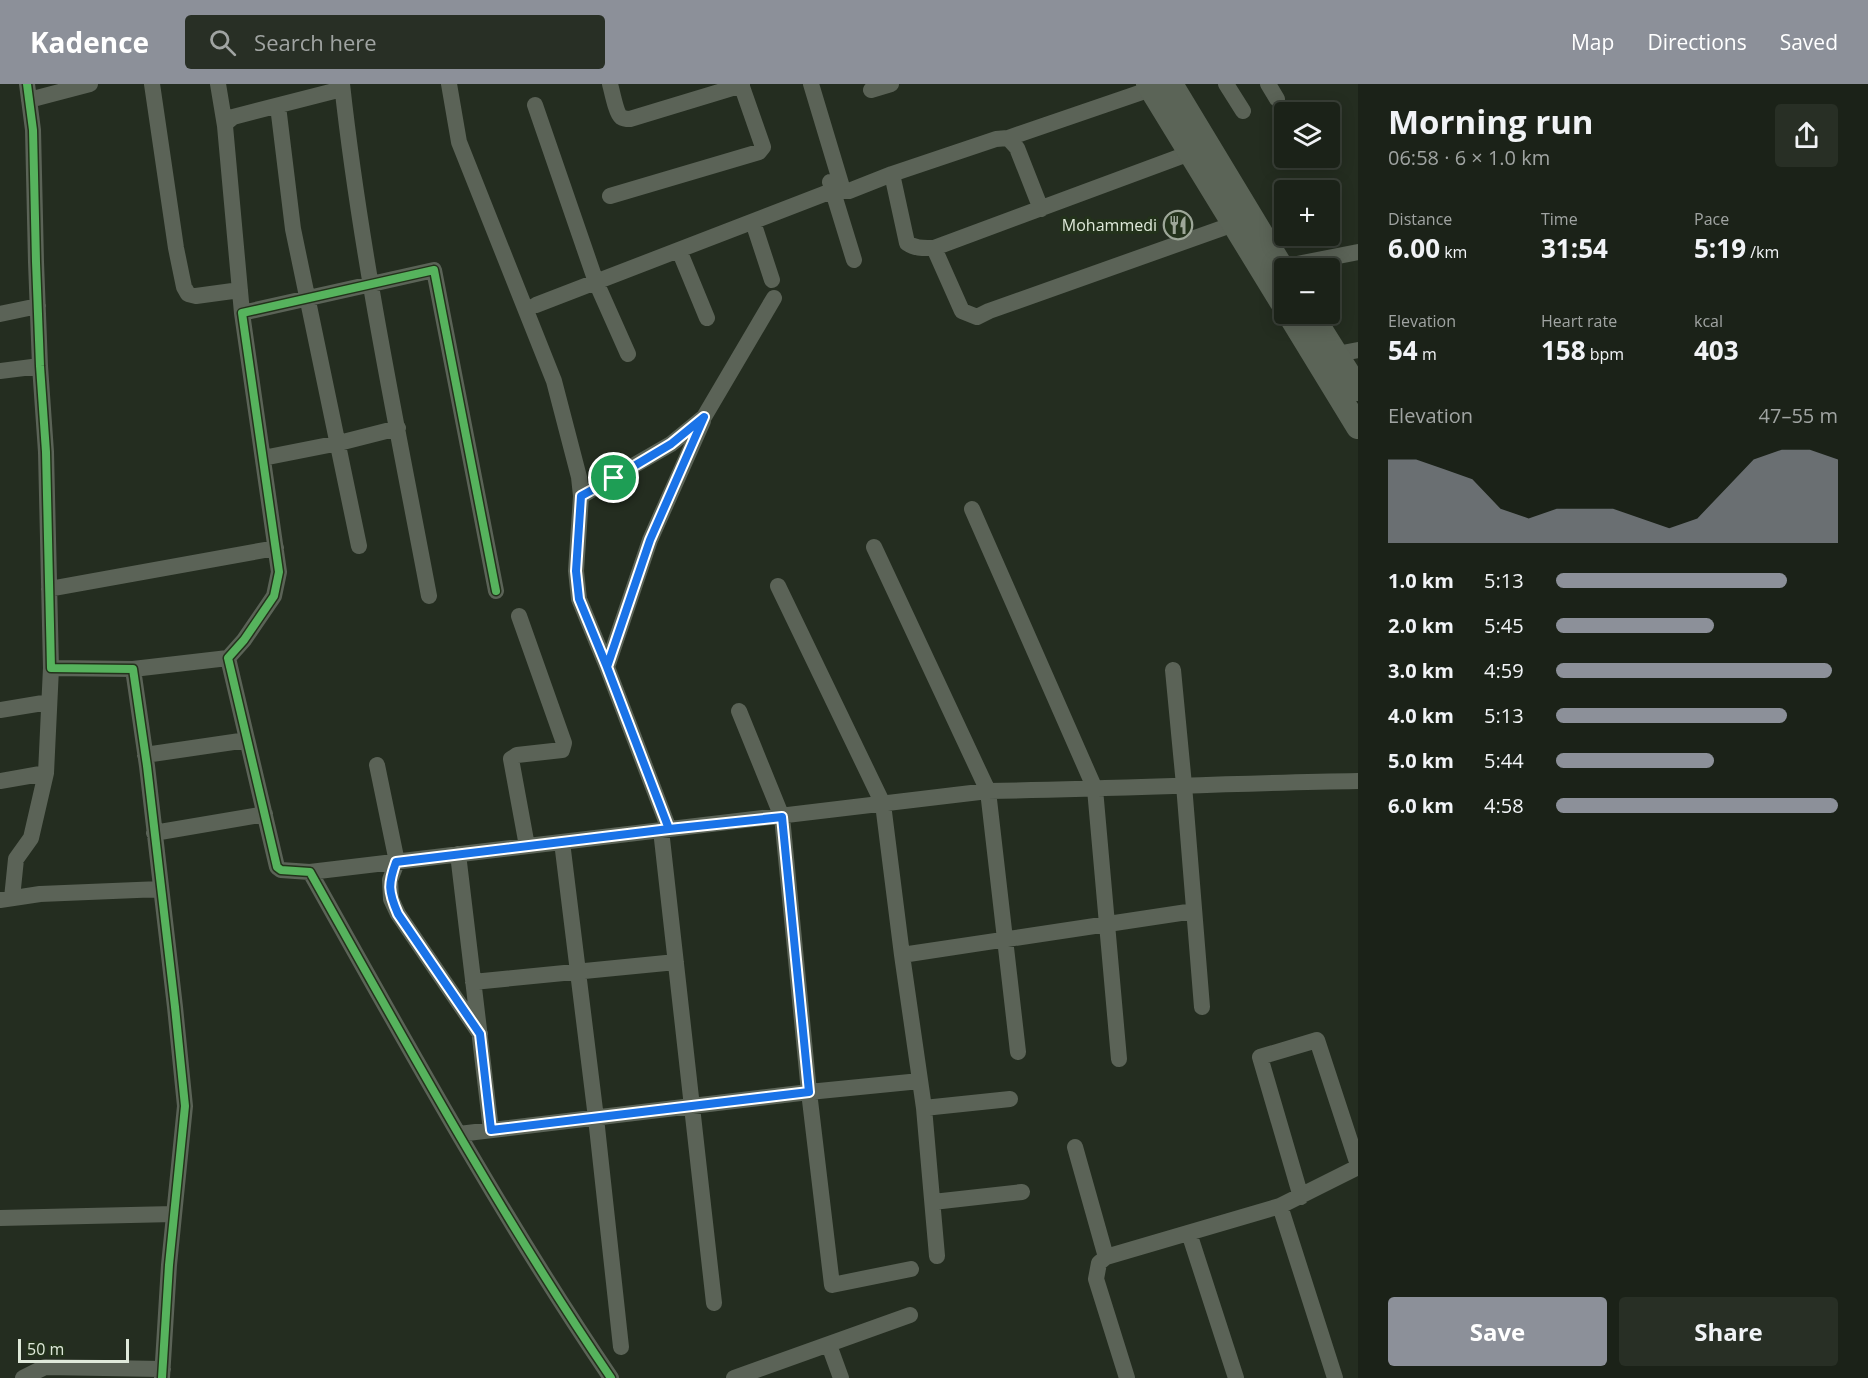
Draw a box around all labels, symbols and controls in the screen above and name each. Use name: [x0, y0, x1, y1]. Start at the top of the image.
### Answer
search box: [185, 15, 605, 69]
text: Kadence: [30, 23, 149, 61]
icon: search: [206, 26, 239, 59]
text: Search here: [254, 27, 377, 57]
text: Map: [1571, 28, 1614, 56]
text: Directions: [1647, 28, 1747, 56]
text: Saved: [1780, 28, 1838, 56]
text: Morning run: [1388, 99, 1594, 144]
map controls: [1274, 102, 1340, 324]
button: layers: [1274, 102, 1340, 168]
button: share: [1775, 104, 1838, 167]
text: 06:58 · 6 × 1.0 km: [1388, 144, 1550, 171]
button: +: [1274, 180, 1340, 246]
text: Distance: [1388, 208, 1452, 230]
text: Time: [1541, 208, 1578, 230]
text: Pace: [1694, 208, 1729, 230]
restaurant icon: Mohammedi: [1162, 209, 1194, 241]
place label: Mohammedi: [1062, 214, 1157, 236]
text: 6.00: [1388, 230, 1440, 266]
text: 31:54: [1541, 230, 1608, 266]
text: 5:19: [1694, 230, 1746, 266]
text: km: [1440, 241, 1467, 263]
text: /km: [1746, 241, 1779, 263]
button: −: [1274, 258, 1340, 324]
text: Elevation: [1388, 310, 1456, 332]
text: Heart rate: [1541, 310, 1617, 332]
text: kcal: [1694, 310, 1723, 332]
text: 54: [1388, 332, 1418, 368]
text: 158: [1541, 332, 1586, 368]
text: 403: [1694, 332, 1739, 368]
text: m: [1418, 343, 1437, 365]
text: bpm: [1586, 343, 1624, 365]
text: Elevation: [1388, 402, 1473, 429]
text: 47–55 m: [1759, 402, 1838, 429]
pin: [588, 452, 639, 503]
icon: arrive: [597, 461, 630, 494]
text: 1.0 km: [1388, 567, 1454, 594]
text: 5:13: [1484, 567, 1524, 594]
text: 2.0 km: [1388, 612, 1454, 639]
text: 5:45: [1484, 612, 1524, 639]
text: 3.0 km: [1388, 657, 1454, 684]
text: 4:59: [1484, 657, 1524, 684]
text: 4.0 km: [1388, 702, 1454, 729]
text: 5:13: [1484, 702, 1524, 729]
text: 5.0 km: [1388, 747, 1454, 774]
text: 5:44: [1484, 747, 1524, 774]
text: 6.0 km: [1388, 792, 1454, 819]
text: 4:58: [1484, 792, 1524, 819]
button: Save: [1388, 1297, 1607, 1366]
button: Share: [1619, 1297, 1838, 1366]
scale bar: [18, 1336, 129, 1364]
text: 50 m: [27, 1338, 64, 1360]

